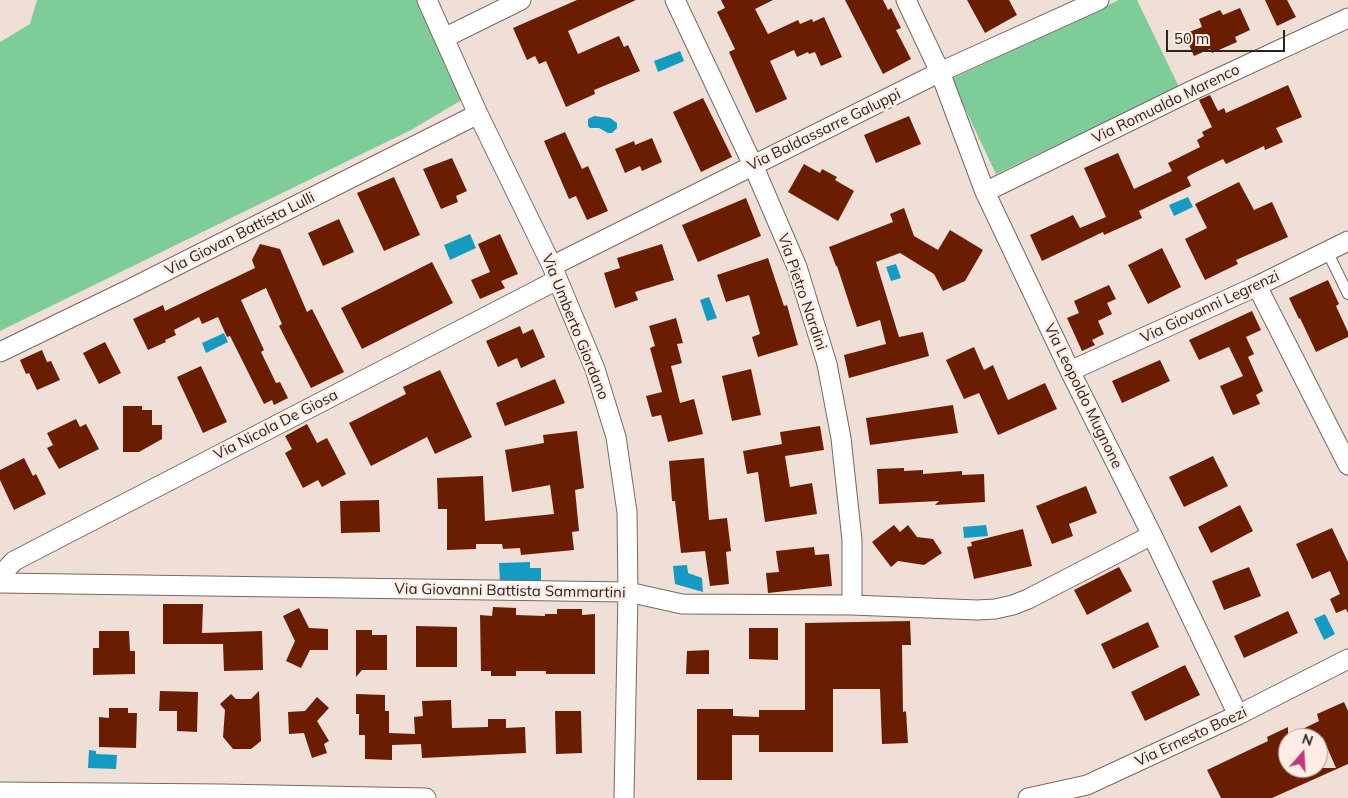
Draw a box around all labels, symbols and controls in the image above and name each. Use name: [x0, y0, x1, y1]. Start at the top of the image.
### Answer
scale bar: [1168, 20, 1287, 52]
text: 50 m: [1174, 29, 1209, 48]
street label: Via Romualdo Marenco: [1089, 60, 1243, 148]
street label: Via Baldassarre Galuppi: [744, 85, 904, 175]
street label: Via Giovan Battista Lulli: [162, 188, 318, 280]
street label: Via Pietro Nardini: [774, 231, 830, 353]
street label: Via Umberto Giordano: [538, 252, 612, 402]
street label: Via Giovanni Legrenzi: [1138, 267, 1282, 347]
street label: Via Leopoldo Mugnone: [1040, 320, 1126, 472]
street label: Via Nicola De Giosa: [211, 386, 341, 464]
street label: Via Giovanni Battista Sammartini: [394, 580, 626, 602]
street label: Via Ernesto Boezi: [1132, 703, 1250, 771]
north arrow: [1278, 728, 1328, 778]
text: N: [1300, 730, 1315, 750]

